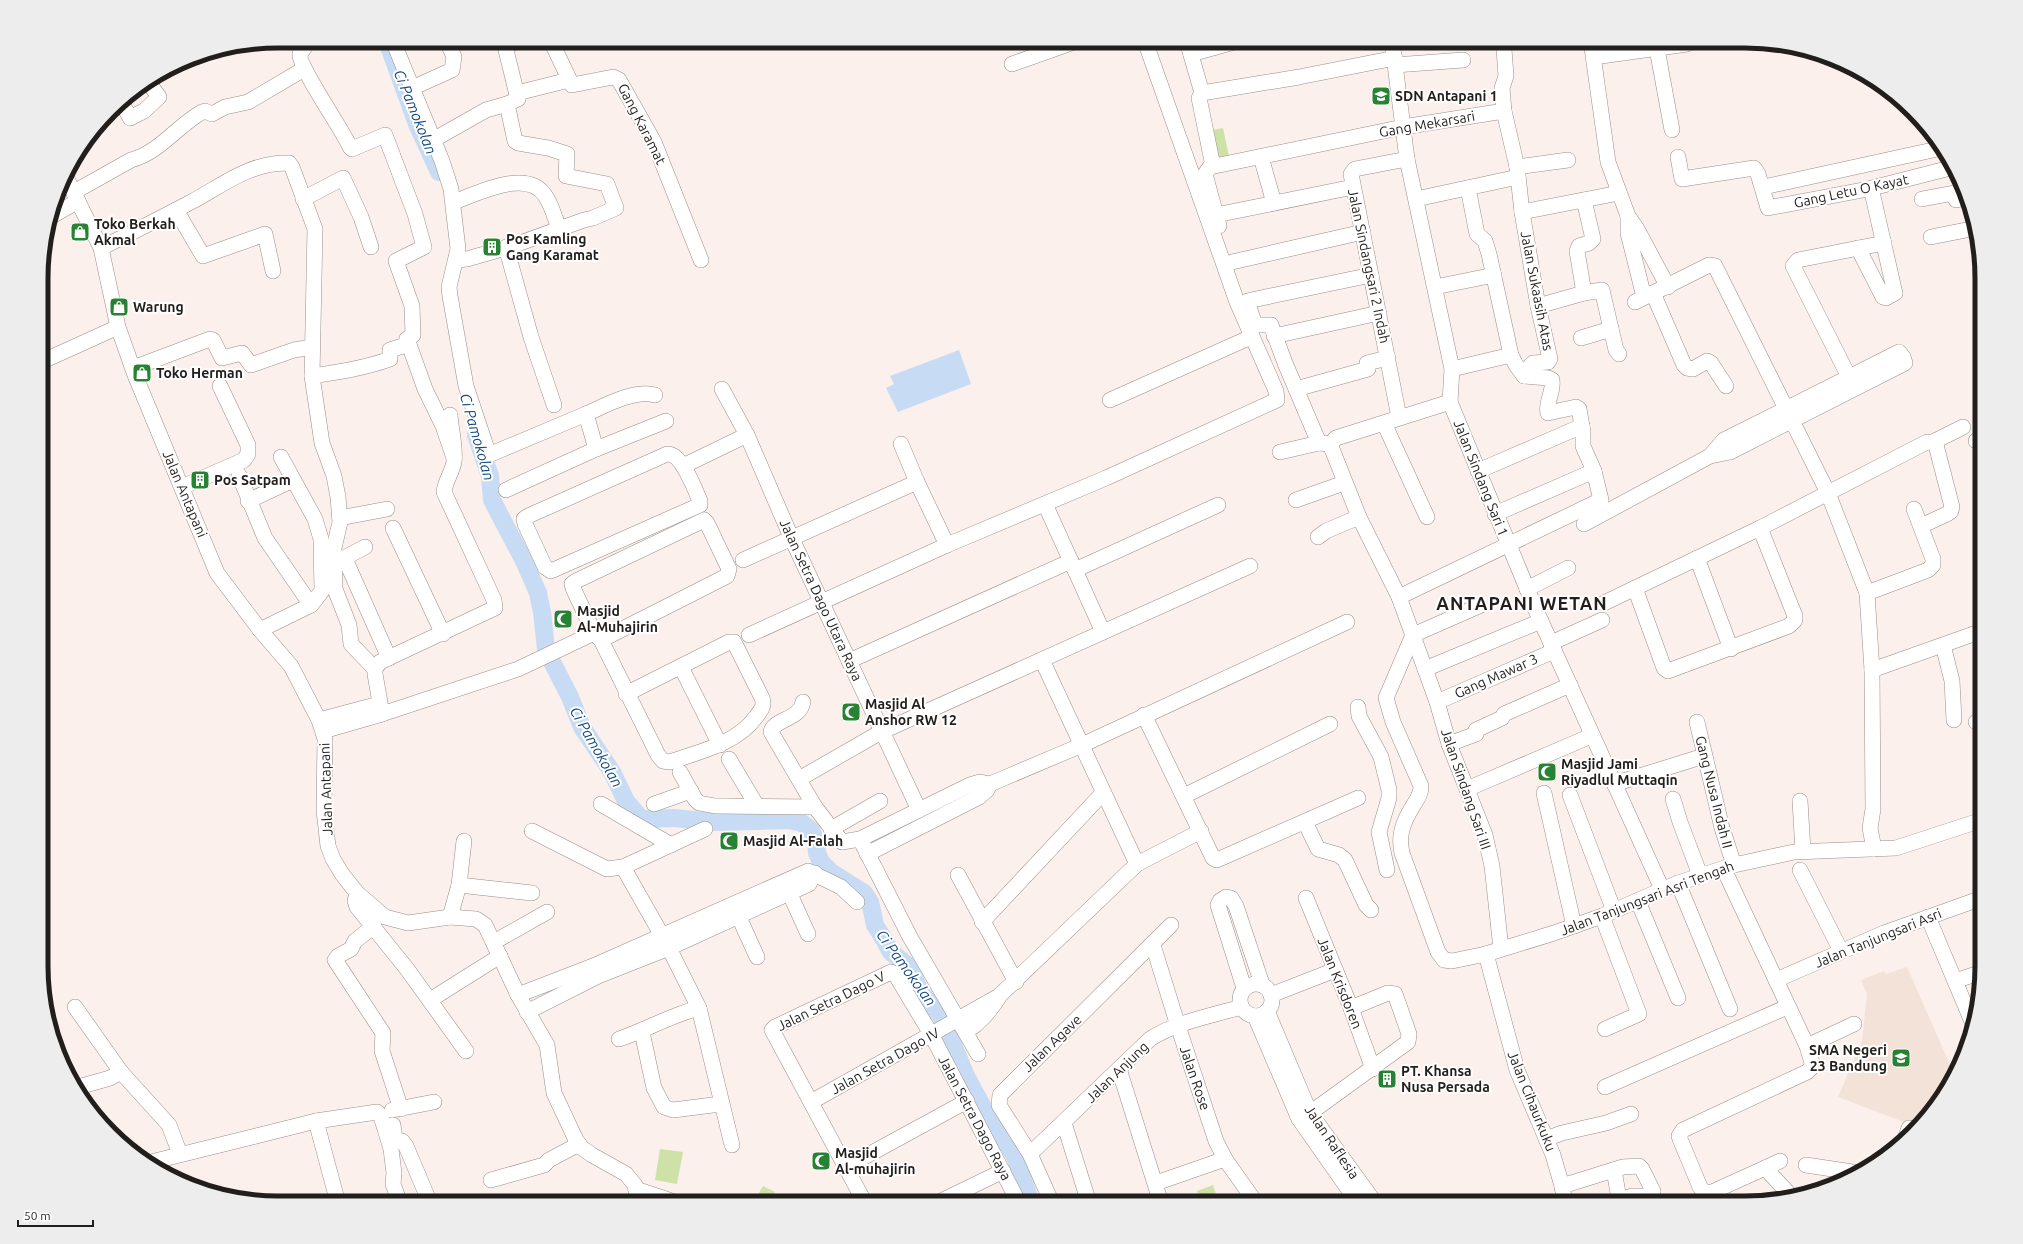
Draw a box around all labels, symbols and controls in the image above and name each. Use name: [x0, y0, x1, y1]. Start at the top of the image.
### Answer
water label: Ci Pamokolan: [391, 67, 440, 157]
street label: Gang Karamat: [615, 81, 669, 168]
school or university icon: SDN Antapani 1: [1370, 85, 1392, 107]
place label: SDN Antapani 1: [1395, 88, 1498, 104]
street label: Gang Mekarsari: [1378, 108, 1476, 140]
street label: Gang Letu O Kayat: [1792, 171, 1910, 211]
street label: Jalan Sindangsari 2 Indah: [1345, 187, 1393, 345]
place label: Toko Berkah Akmal: [94, 216, 176, 248]
shop icon: Toko Berkah Akmal: [69, 221, 91, 243]
street label: Jalan Sukaasih Atas: [1518, 230, 1556, 352]
place label: Pos Kamling Gang Karamat: [506, 231, 599, 263]
building icon: Pos Kamling Gang Karamat: [481, 236, 503, 258]
shop icon: Warung: [108, 296, 130, 318]
place label: Warung: [133, 299, 184, 315]
shop icon: Toko Herman: [131, 362, 153, 384]
place label: Toko Herman: [156, 365, 243, 381]
water label: Ci Pamokolan: [457, 391, 498, 482]
street label: Jalan Sindang Sari 1: [1450, 418, 1512, 538]
street label: Jalan Antapani: [160, 448, 210, 540]
building icon: Pos Satpam: [189, 469, 211, 491]
place label: Pos Satpam: [214, 472, 291, 488]
street label: Jalan Setra Dago Utara Raya: [776, 517, 866, 683]
district label: ANTAPANI WETAN: [1436, 593, 1608, 613]
place label: Masjid Al-Muhajirin: [577, 603, 658, 635]
mosque icon: Masjid Al-Muhajirin: [552, 608, 574, 630]
street label: Gang Mawar 3: [1452, 650, 1540, 702]
place label: Masjid Al Anshor RW 12: [865, 696, 957, 728]
mosque icon: Masjid Al Anshor RW 12: [840, 701, 862, 723]
water label: Ci Pamokolan: [567, 704, 626, 790]
street label: Jalan Sindang Sari III: [1438, 726, 1494, 852]
street label: Gang Nusa Indah II: [1692, 734, 1736, 850]
street label: Jalan Antapani: [316, 742, 336, 836]
place label: Masjid Jami Riyadlul Muttaqin: [1561, 756, 1678, 788]
mosque icon: Masjid Jami Riyadlul Muttaqin: [1536, 761, 1558, 783]
mosque icon: Masjid Al-Falah: [718, 830, 740, 852]
place label: Masjid Al-Falah: [743, 833, 843, 849]
street label: Jalan Tanjungsari Asri Tengah: [1558, 857, 1736, 939]
street label: Jalan Tanjungsari Asri: [1812, 905, 1944, 971]
water label: Ci Pamokolan: [873, 926, 940, 1009]
street label: Jalan Krisdoren: [1314, 935, 1366, 1031]
street label: Jalan Setra Dago V: [775, 968, 888, 1034]
street label: Jalan Agave: [1019, 1011, 1085, 1075]
street label: Jalan Setra Dago IV: [828, 1025, 942, 1097]
street label: Jalan Anjung: [1082, 1038, 1152, 1106]
place label: SMA Negeri 23 Bandung: [1809, 1042, 1887, 1074]
street label: Jalan Rose: [1177, 1044, 1213, 1112]
school or university icon: SMA Negeri 23 Bandung: [1890, 1047, 1912, 1069]
street label: Jalan Cihaurkuku: [1505, 1049, 1559, 1153]
street label: Jalan Setra Dago Raya: [935, 1053, 1015, 1183]
place label: PT. Khansa Nusa Persada: [1401, 1063, 1490, 1095]
building icon: PT. Khansa Nusa Persada: [1376, 1068, 1398, 1090]
street label: Jalan Raflesia: [1301, 1102, 1363, 1182]
place label: Masjid Al-muhajirin: [835, 1145, 916, 1177]
mosque icon: Masjid Al-muhajirin: [810, 1150, 832, 1172]
scale bar: [18, 1202, 93, 1228]
text: 50 m: [24, 1209, 51, 1222]

